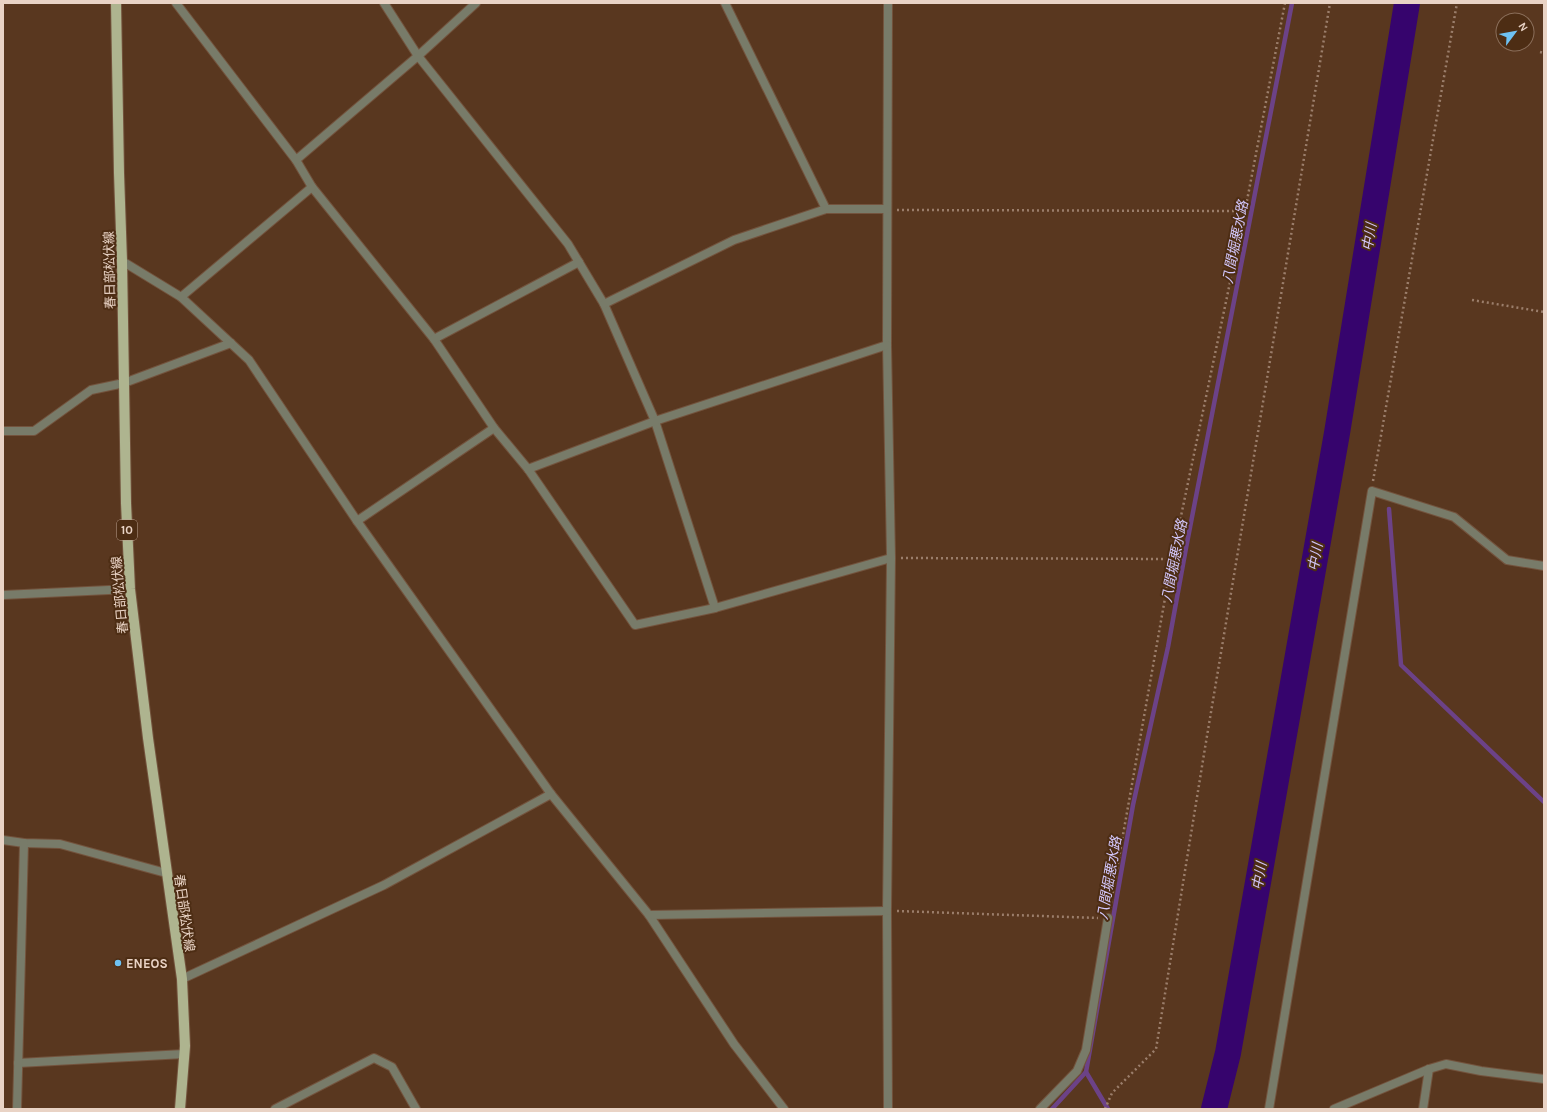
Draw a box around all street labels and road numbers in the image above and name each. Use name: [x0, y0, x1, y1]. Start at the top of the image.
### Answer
street label: 春日部松伏線: [101, 231, 118, 309]
road number: 10: [117, 520, 137, 540]
street label: 春日部松伏線: [109, 555, 130, 634]
street label: 春日部松伏線: [172, 873, 197, 953]

